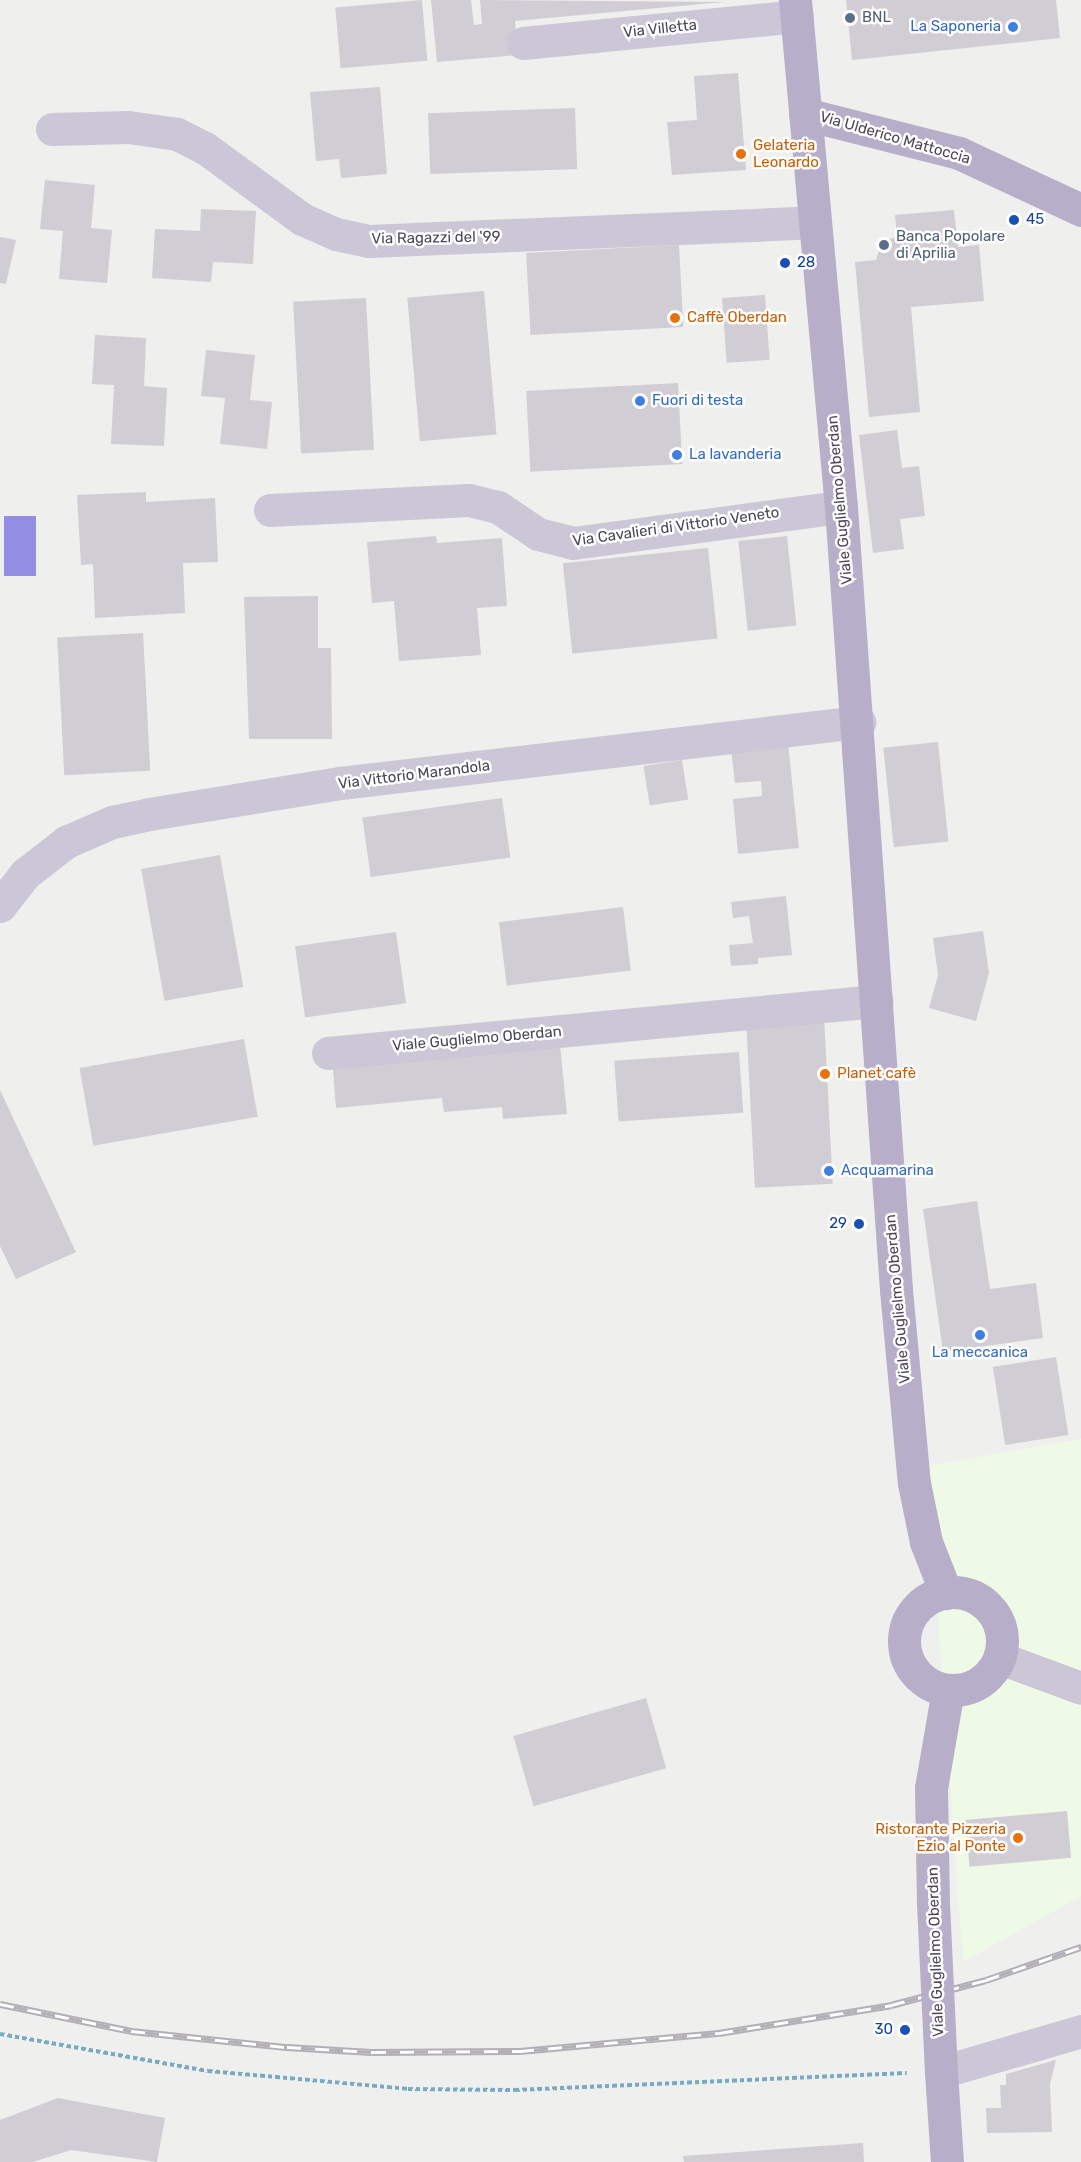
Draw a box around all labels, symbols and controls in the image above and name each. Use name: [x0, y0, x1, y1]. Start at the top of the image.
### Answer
place label: BNL: [862, 9, 891, 27]
marker: BNL: [843, 11, 857, 25]
street label: Via Villetta: [622, 16, 698, 42]
place label: La Saponeria: [910, 18, 1001, 36]
marker: La Saponeria: [1006, 20, 1020, 34]
street label: Via Ulderico Mattoccia: [818, 108, 972, 168]
place label: Gelateria Leonardo: [753, 136, 819, 171]
marker: Gelateria Leonardo: [734, 147, 748, 161]
place label: 45: [1026, 211, 1044, 229]
marker: 45: [1007, 213, 1021, 227]
place label: Banca Popolare di Aprilia: [896, 227, 1005, 262]
street label: Via Ragazzi del '99: [371, 228, 501, 248]
marker: Banca Popolare di Aprilia: [877, 238, 891, 252]
place label: 28: [797, 254, 815, 272]
marker: 28: [778, 256, 792, 270]
place label: Caffè Oberdan: [687, 309, 787, 327]
marker: Caffè Oberdan: [668, 311, 682, 325]
place label: Fuori di testa: [652, 392, 744, 410]
marker: Fuori di testa: [633, 394, 647, 408]
street label: Viale Guglielmo Oberdan: [824, 415, 856, 585]
place label: La lavanderia: [689, 446, 781, 464]
marker: La lavanderia: [670, 448, 684, 462]
street label: Via Cavalieri di Vittorio Veneto: [571, 504, 781, 550]
street label: Via Vittorio Marandola: [337, 757, 491, 793]
street label: Viale Guglielmo Oberdan: [392, 1023, 562, 1055]
place label: Planet cafè: [837, 1065, 916, 1083]
marker: Planet cafè: [818, 1067, 832, 1081]
place label: Acquamarina: [841, 1162, 934, 1180]
marker: Acquamarina: [822, 1164, 836, 1178]
street label: Viale Guglielmo Oberdan: [882, 1214, 914, 1384]
place label: 29: [829, 1215, 847, 1233]
marker: 29: [852, 1217, 866, 1231]
marker: La meccanica: [973, 1328, 987, 1342]
place label: La meccanica: [932, 1344, 1028, 1362]
place label: Ristorante Pizzeria Ezio al Ponte: [875, 1820, 1006, 1855]
marker: Ristorante Pizzeria Ezio al Ponte: [1011, 1831, 1025, 1845]
street label: Viale Guglielmo Oberdan: [924, 1867, 948, 2037]
place label: 30: [874, 2021, 893, 2039]
marker: 30: [898, 2023, 912, 2037]

